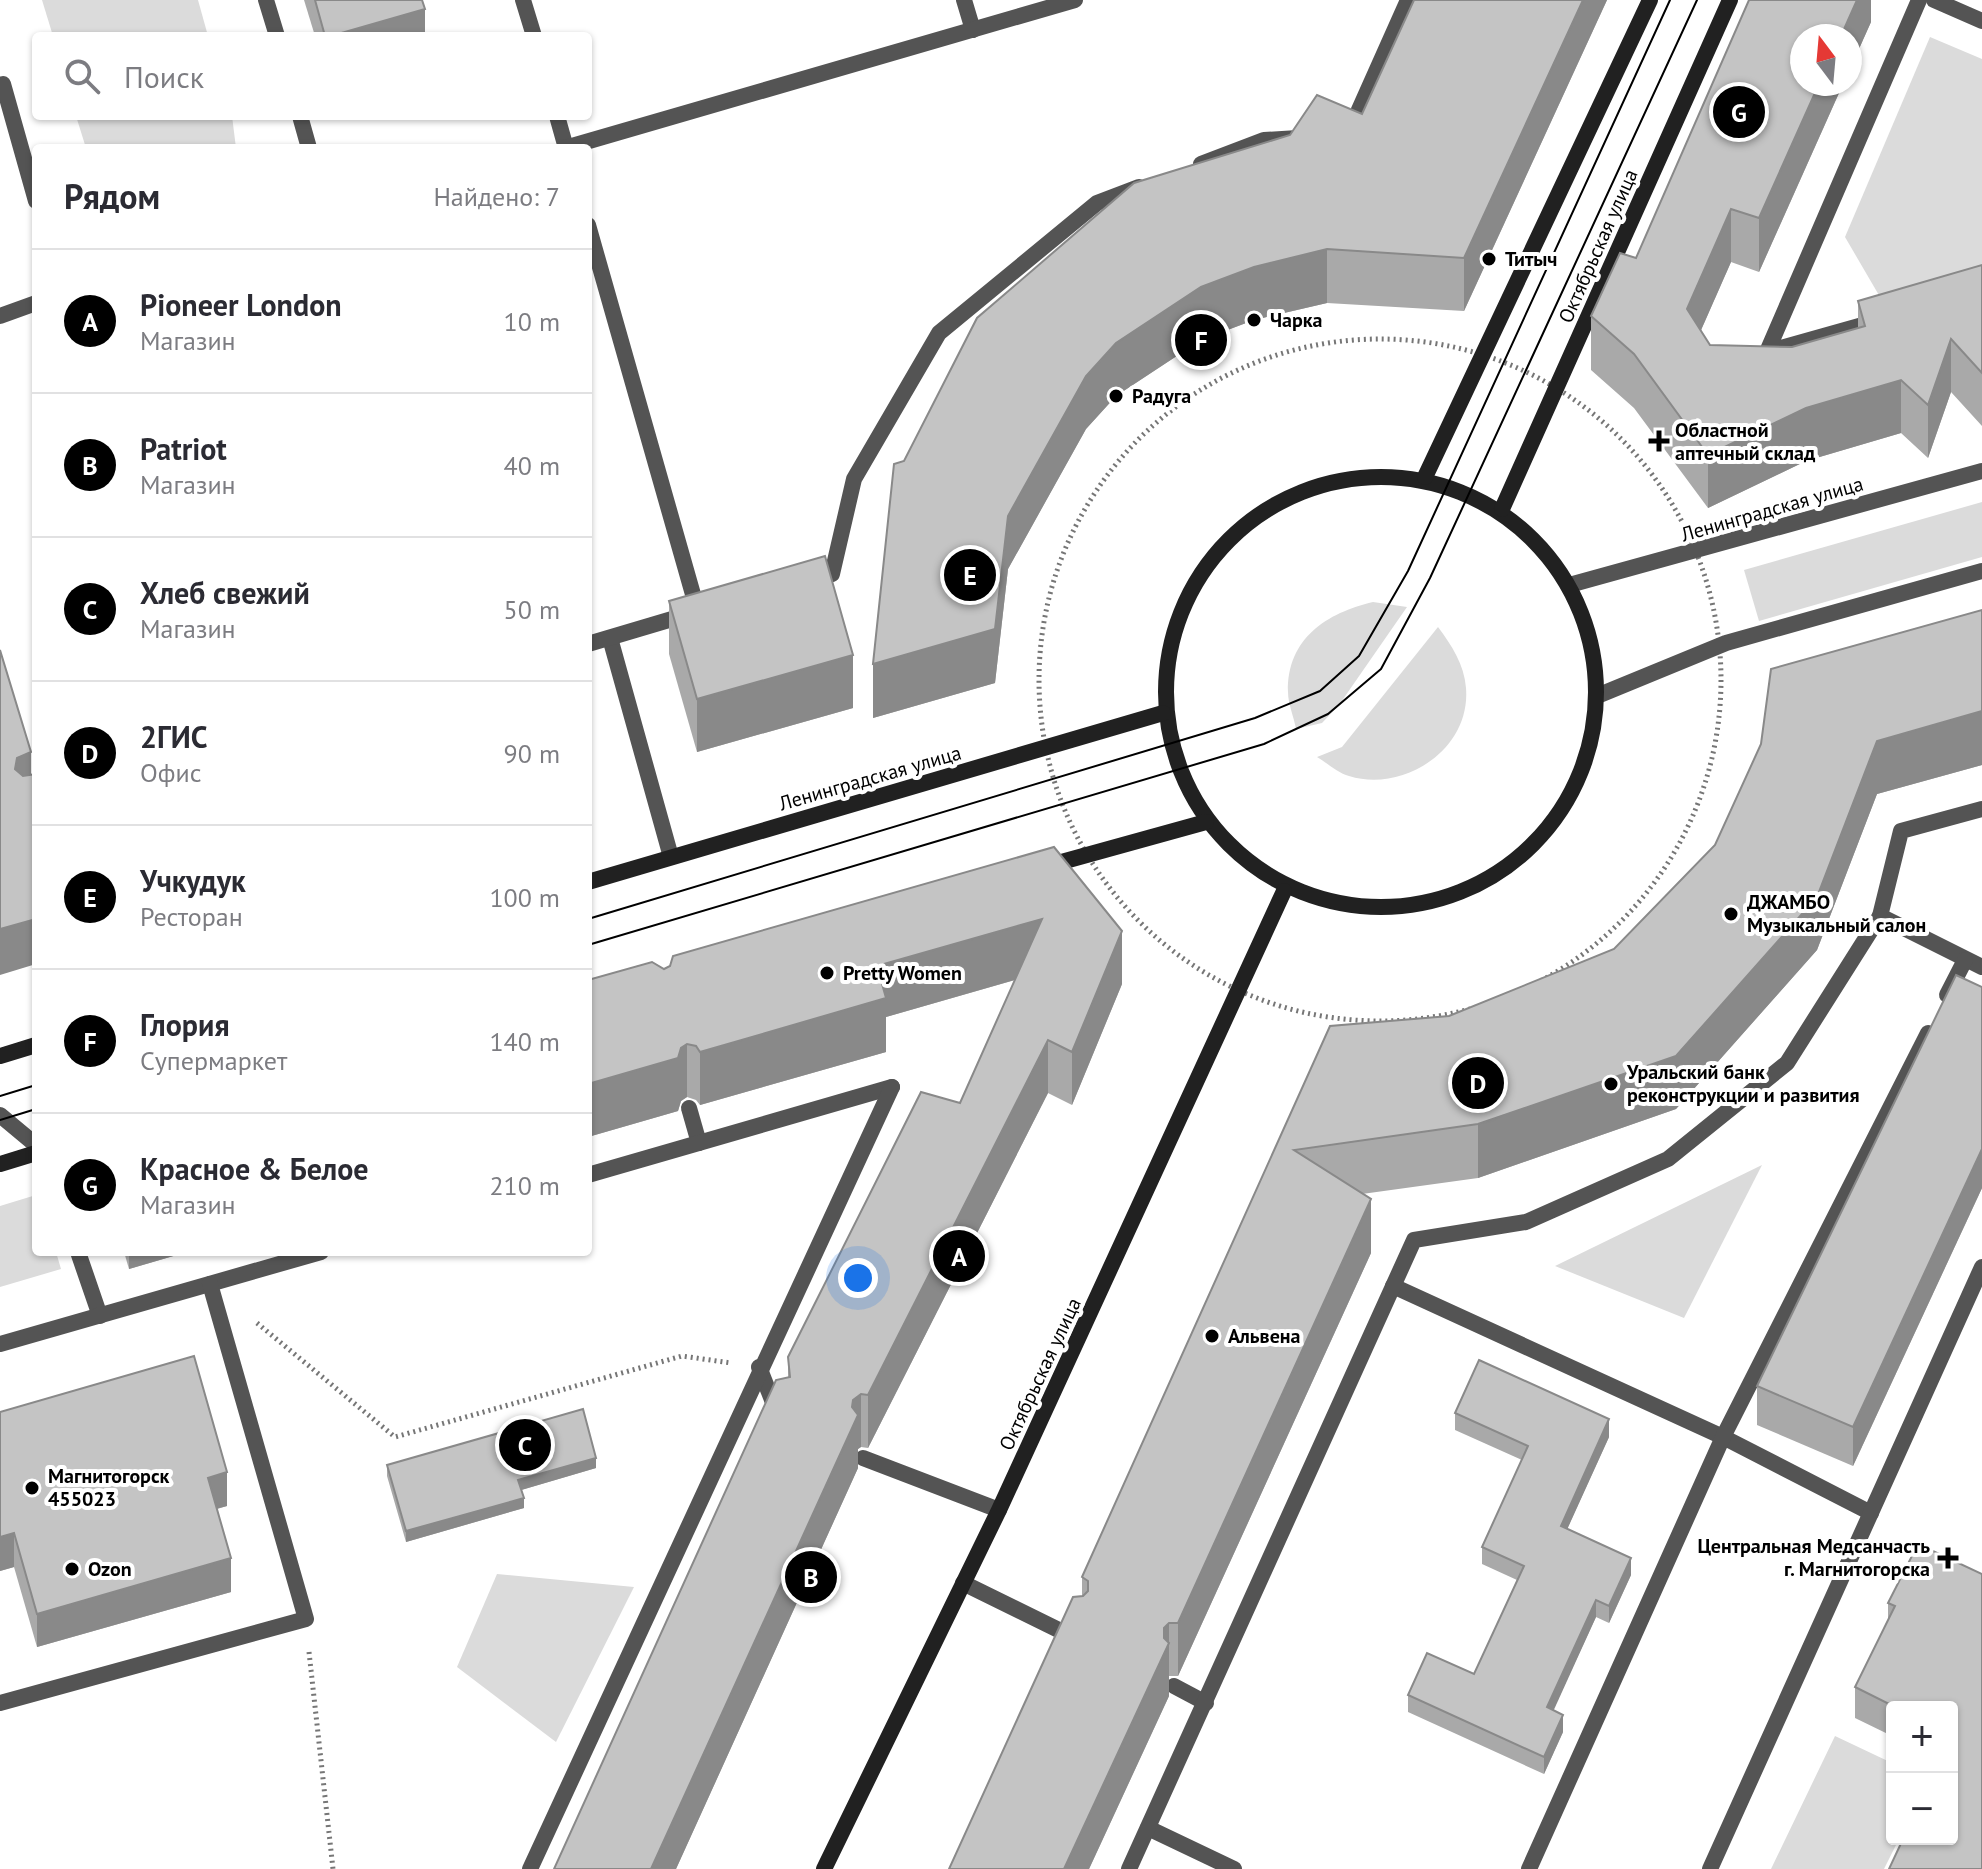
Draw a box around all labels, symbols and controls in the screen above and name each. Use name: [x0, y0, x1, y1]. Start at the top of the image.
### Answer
north arrow: [1790, 24, 1862, 96]
search box: [32, 32, 592, 120]
icon: search: [60, 54, 104, 98]
text: Поиск: [124, 57, 204, 96]
pin: G: [1713, 82, 1765, 142]
street label: Октябрьская улица: [1552, 165, 1644, 327]
text: Рядом: [64, 174, 160, 218]
text: Найдено: 7: [433, 180, 560, 213]
place label: Титыч: [1505, 246, 1557, 272]
marker: Титыч: [1480, 250, 1498, 268]
text: Pioneer London: [140, 285, 342, 324]
text: A: [82, 305, 98, 338]
text: 10 m: [504, 305, 560, 338]
place label: Чарка: [1270, 307, 1323, 333]
pin: F: [1175, 310, 1227, 370]
marker: Чарка: [1245, 311, 1263, 329]
text: Магазин: [140, 324, 236, 357]
place label: Радуга: [1132, 383, 1191, 409]
marker: Радуга: [1107, 387, 1125, 405]
place label: Областной аптечный склад: [1675, 417, 1816, 466]
text: Patriot: [140, 429, 227, 468]
marker: Областной аптечный склад: [1650, 432, 1668, 450]
text: B: [82, 449, 98, 482]
text: 40 m: [504, 449, 560, 482]
text: Магазин: [140, 468, 236, 501]
street label: Ленинградская улица: [1677, 471, 1866, 548]
pin: E: [944, 545, 996, 605]
text: Хлеб свежий: [140, 573, 310, 612]
text: C: [83, 593, 97, 626]
text: 50 m: [504, 593, 560, 626]
text: Магазин: [140, 612, 236, 645]
text: 2ГИС: [140, 717, 208, 756]
text: D: [82, 737, 98, 770]
text: 90 m: [504, 737, 560, 770]
street label: Ленинградская улица: [775, 740, 964, 817]
text: Офис: [140, 756, 201, 789]
text: Учкудук: [140, 861, 246, 900]
text: E: [83, 881, 97, 914]
text: 100 m: [489, 881, 560, 914]
place label: ДЖАМБО Музыкальный салон: [1747, 889, 1926, 938]
text: Ресторан: [140, 900, 243, 933]
marker: ДЖАМБО Музыкальный салон: [1722, 905, 1740, 923]
place label: Pretty Women: [843, 960, 962, 986]
marker: Pretty Women: [818, 964, 836, 982]
text: Глория: [140, 1005, 230, 1044]
text: F: [83, 1025, 97, 1058]
text: 140 m: [489, 1025, 560, 1058]
text: Супермаркет: [140, 1044, 287, 1077]
pin: D: [1452, 1053, 1504, 1113]
place label: Уральский банк реконструкции и развития: [1626, 1059, 1859, 1108]
marker: Уральский банк реконструкции и развития: [1602, 1075, 1620, 1093]
text: Красное & Белое: [140, 1149, 369, 1188]
text: G: [82, 1169, 98, 1202]
text: 210 m: [489, 1169, 560, 1202]
text: Магазин: [140, 1188, 236, 1221]
pin: A: [933, 1226, 985, 1286]
your location: [838, 1258, 878, 1298]
street label: Октябрьская улица: [993, 1293, 1087, 1455]
place label: Альвена: [1228, 1323, 1301, 1349]
marker: Альвена: [1203, 1327, 1221, 1345]
pin: C: [499, 1415, 551, 1475]
place label: Магнитогорск 455023: [48, 1463, 170, 1512]
marker: Магнитогорск 455023: [23, 1479, 41, 1497]
place label: Центральная Медсанчасть г. Магнитогорска: [1697, 1533, 1930, 1582]
pin: B: [785, 1547, 837, 1607]
marker: Центральная Медсанчасть г. Магнитогорска: [1937, 1547, 1959, 1569]
place label: Ozon: [88, 1556, 132, 1582]
marker: Ozon: [63, 1560, 81, 1578]
map controls: [1886, 1701, 1958, 1845]
button: +: [1886, 1701, 1958, 1773]
button: −: [1886, 1773, 1958, 1845]

